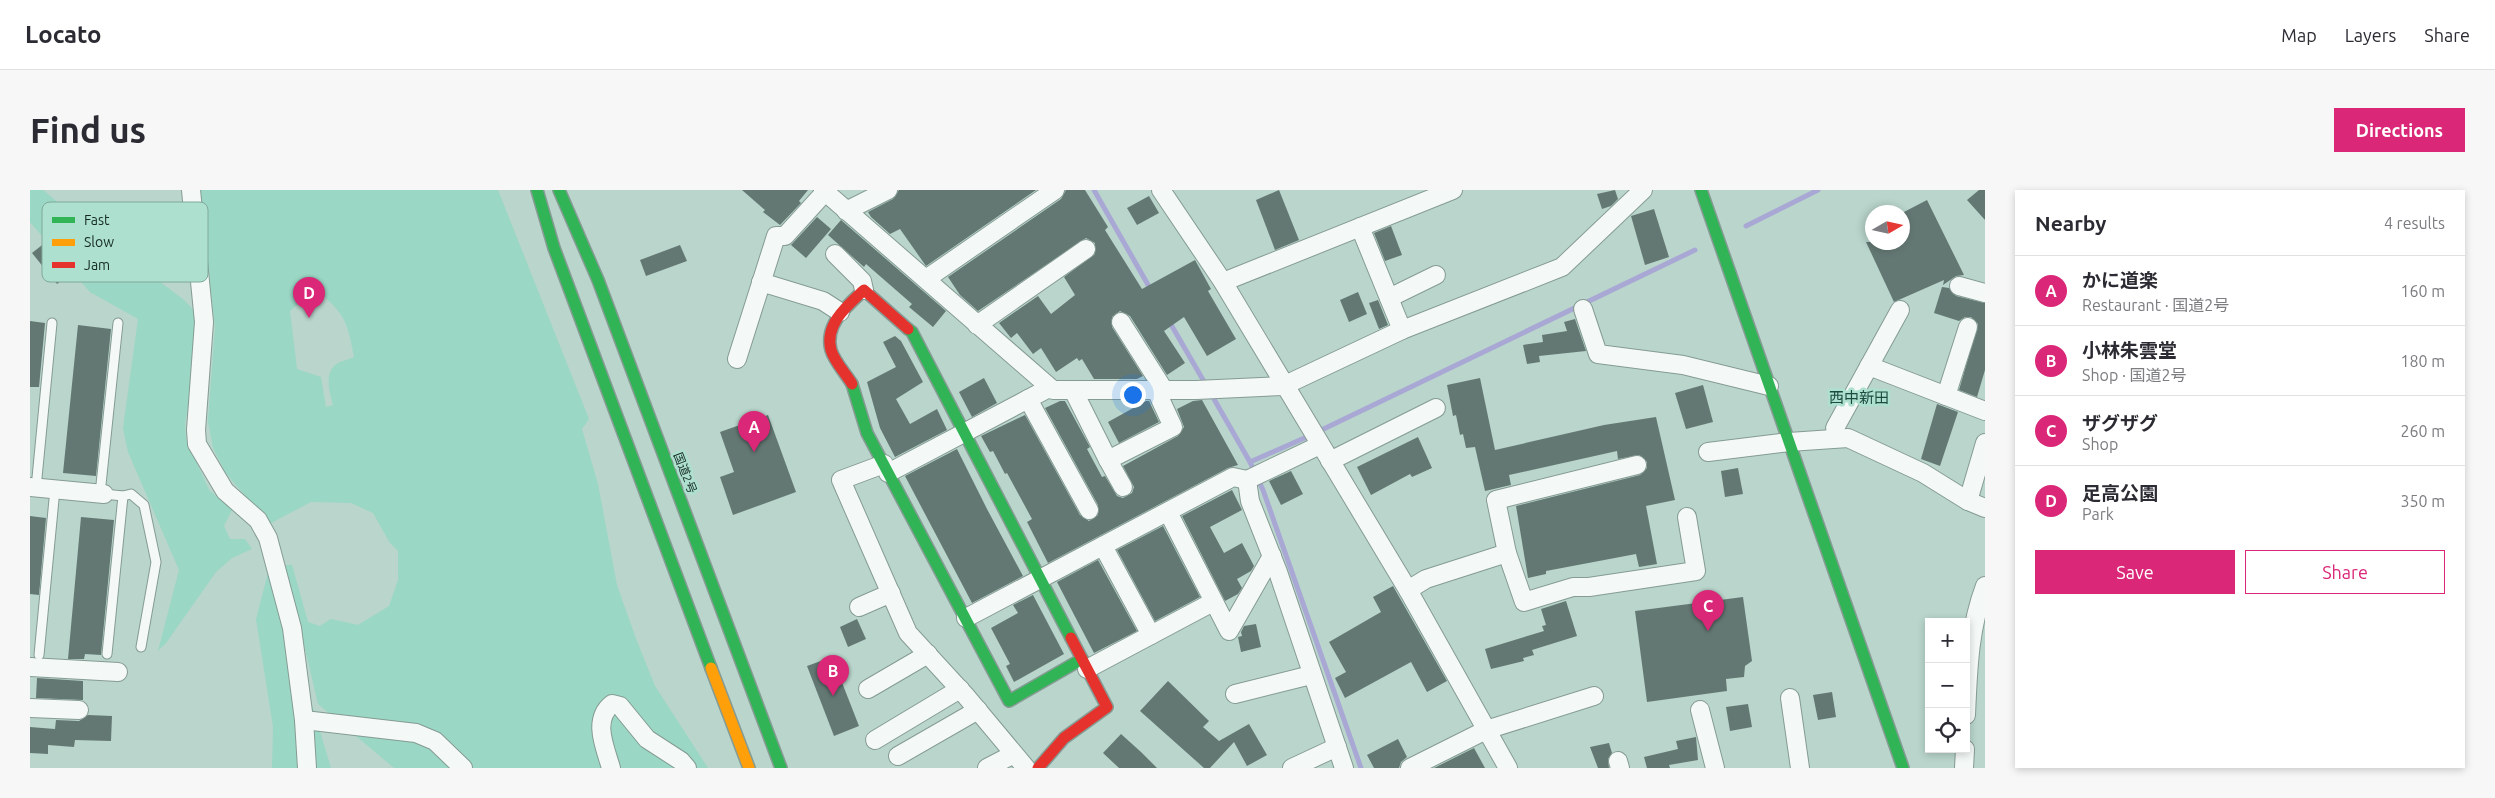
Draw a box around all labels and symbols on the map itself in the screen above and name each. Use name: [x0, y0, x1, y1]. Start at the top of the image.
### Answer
legend: [42, 202, 208, 282]
north arrow: [1865, 205, 1910, 250]
text: Fast: [84, 212, 110, 228]
text: Slow: [84, 234, 114, 250]
text: Jam: [84, 257, 110, 273]
pin: D: [293, 277, 325, 318]
your location: [1120, 382, 1146, 408]
district label: 西中新田: [1829, 389, 1889, 406]
pin: A: [738, 411, 770, 452]
street label: 国道2号: [672, 451, 699, 495]
pin: C: [1692, 590, 1724, 631]
pin: B: [817, 655, 849, 696]

